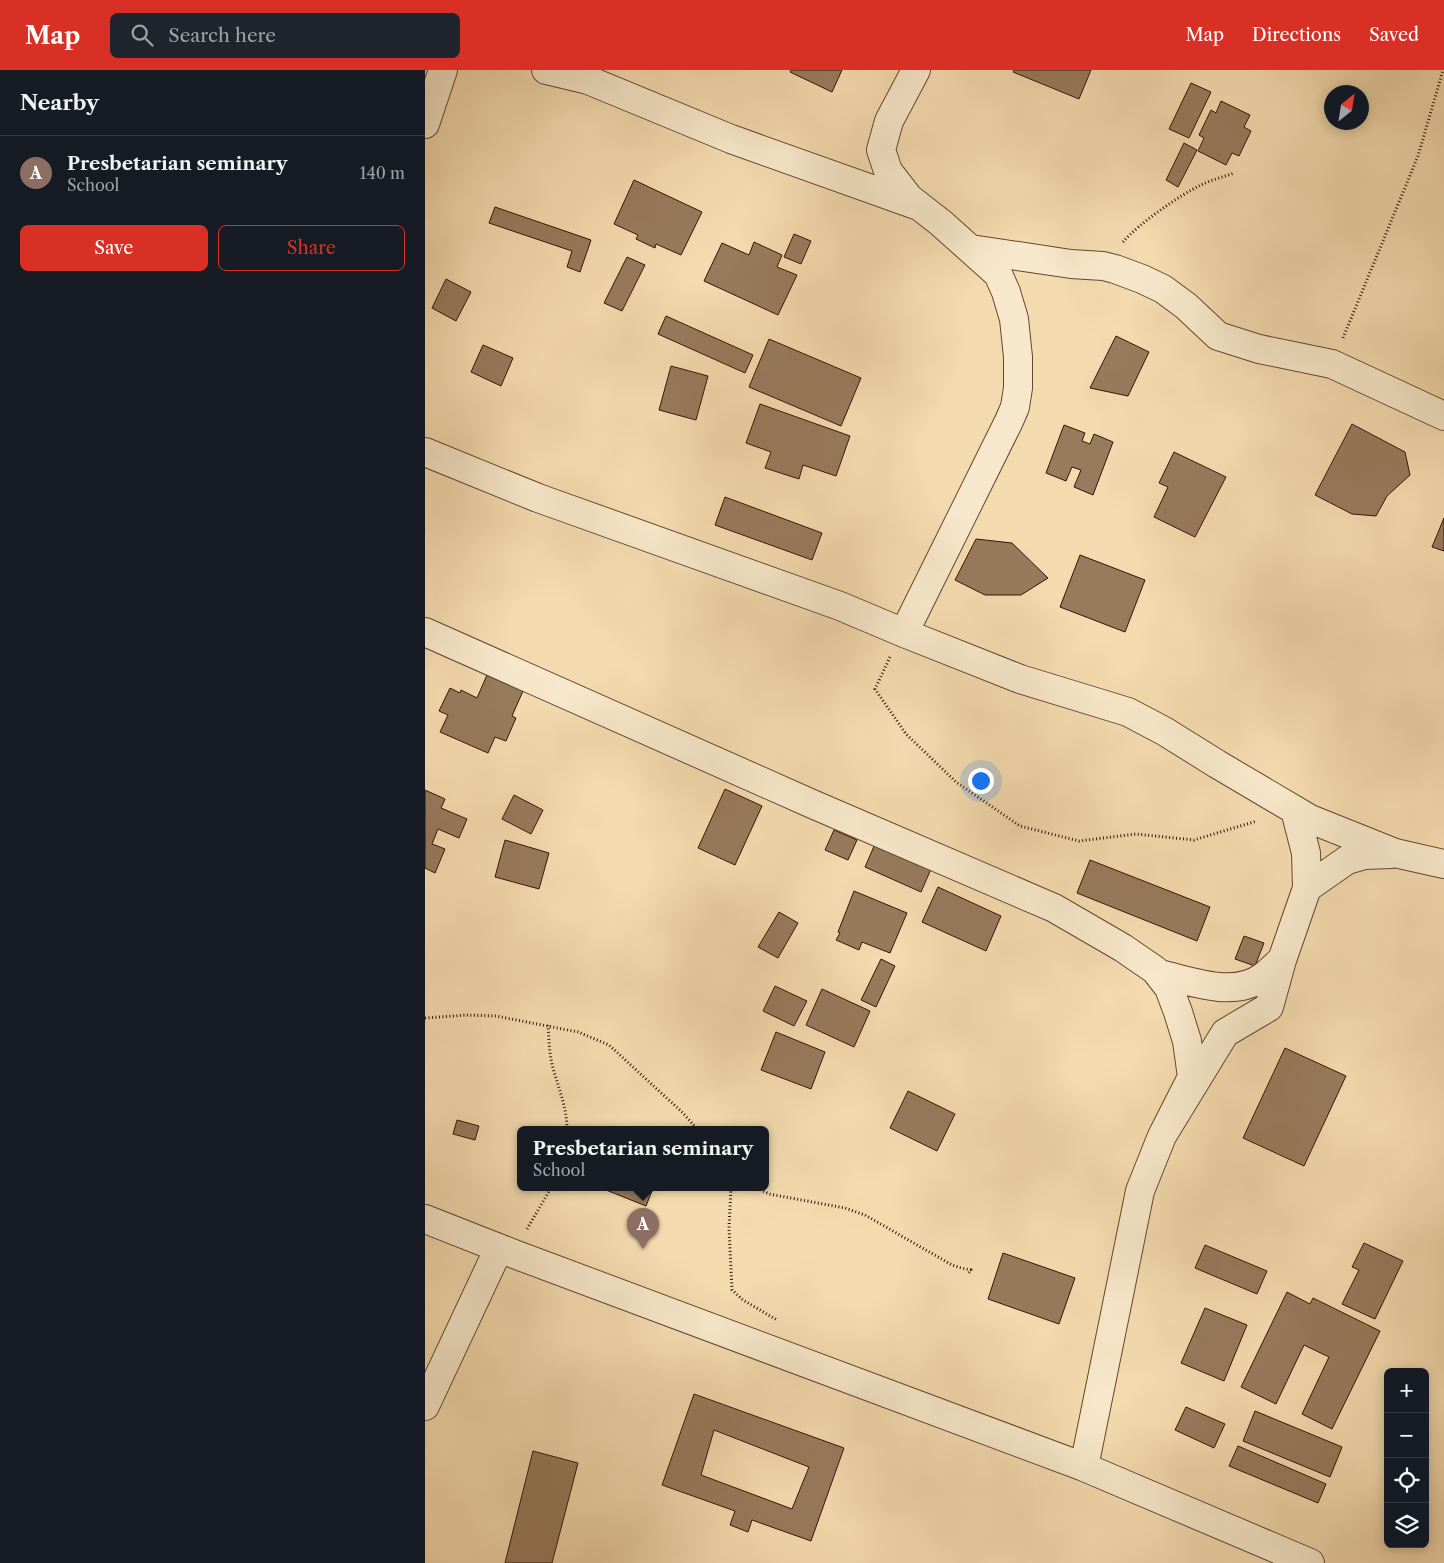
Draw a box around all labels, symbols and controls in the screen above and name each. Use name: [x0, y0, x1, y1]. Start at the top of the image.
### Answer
search box: [110, 13, 460, 58]
text: Map: [25, 21, 80, 50]
icon: search: [128, 21, 156, 49]
text: Search here: [168, 24, 276, 47]
text: Map: [1185, 24, 1224, 46]
text: Directions: [1252, 24, 1341, 46]
text: Saved: [1369, 24, 1419, 46]
north arrow: [1324, 85, 1369, 130]
text: Nearby: [20, 90, 99, 115]
text: Presbetarian seminary: [67, 152, 287, 175]
text: A: [30, 163, 42, 183]
text: 140 m: [360, 163, 405, 183]
text: School: [67, 175, 119, 195]
button: Save: [20, 225, 208, 271]
button: Share: [218, 225, 405, 271]
your location: [968, 768, 994, 794]
popup: [517, 1126, 769, 1191]
text: Presbetarian seminary: [533, 1137, 753, 1160]
text: School: [533, 1160, 585, 1180]
pin: A: [627, 1208, 659, 1249]
map controls: [1384, 1368, 1429, 1548]
button: +: [1384, 1368, 1429, 1413]
button: −: [1384, 1413, 1429, 1458]
button: locate: [1384, 1458, 1429, 1503]
button: layers: [1384, 1503, 1429, 1548]

